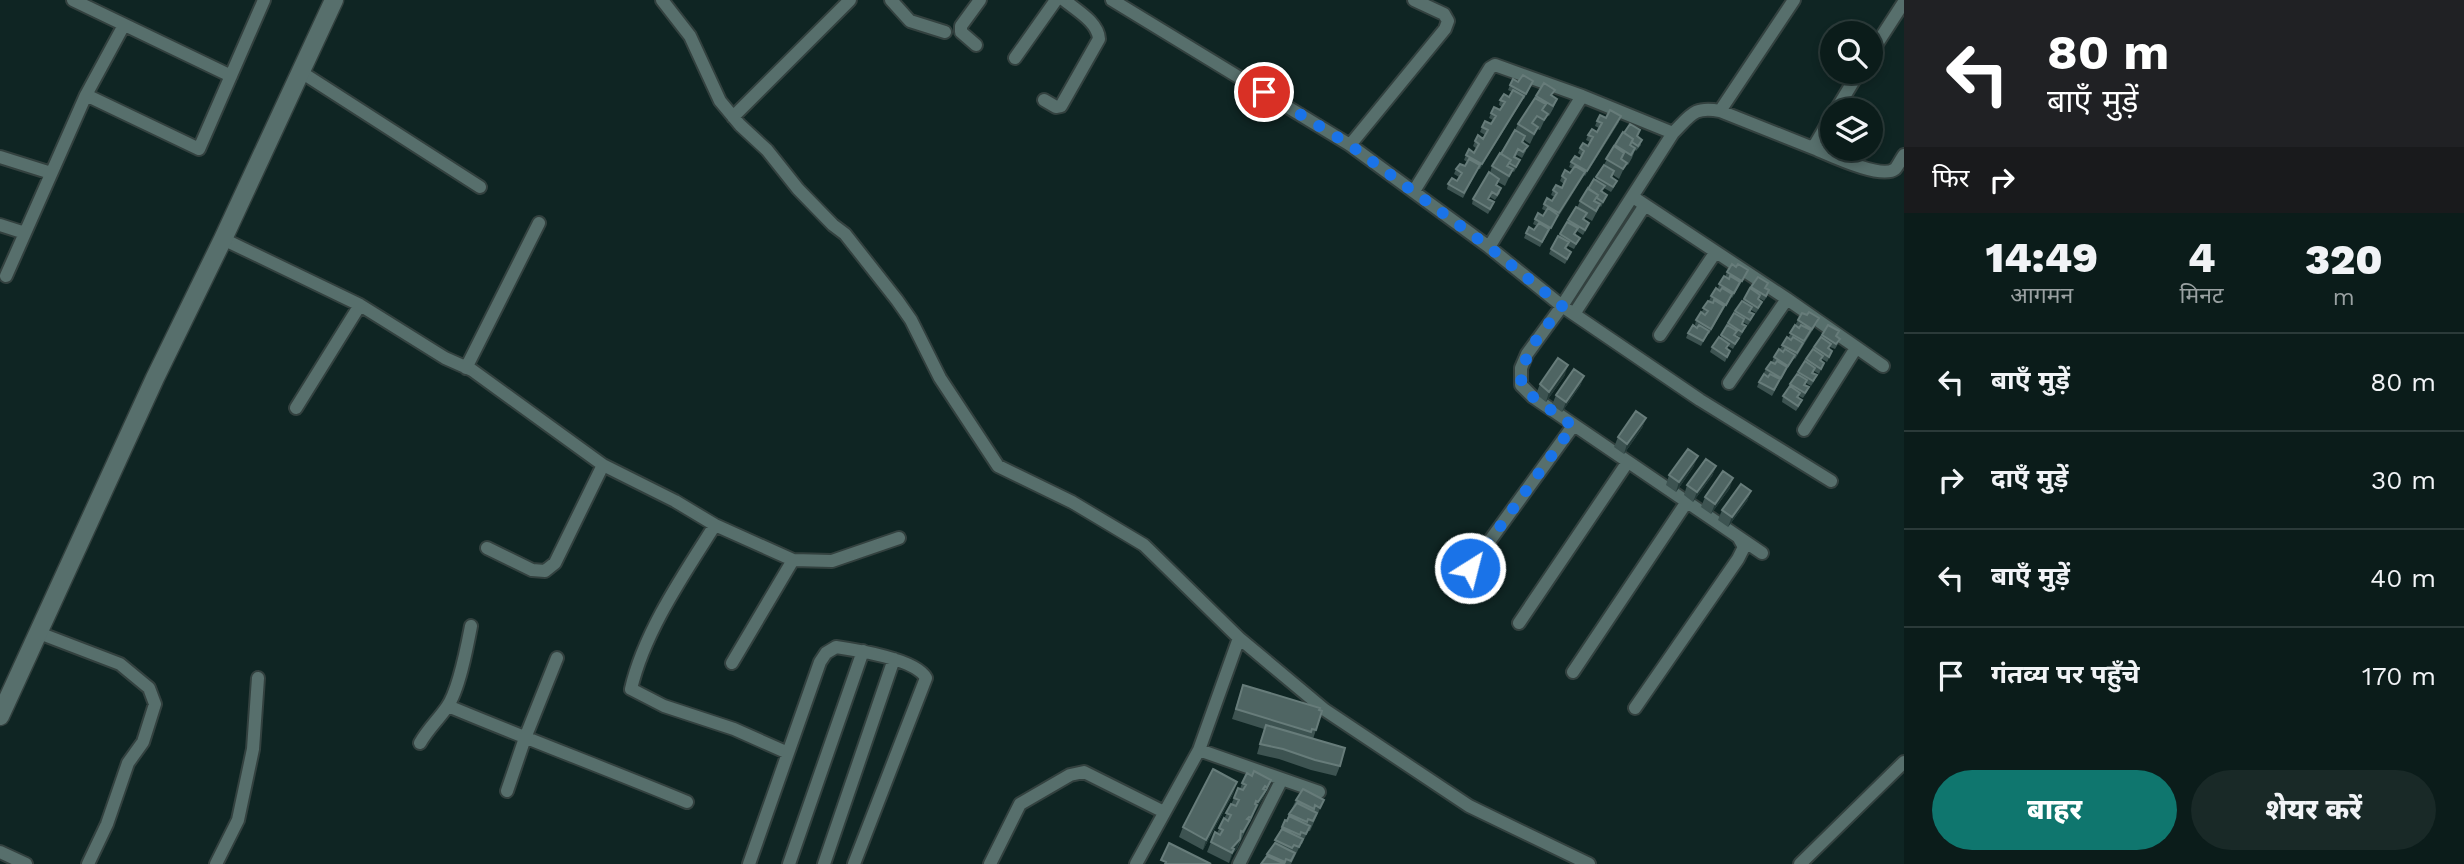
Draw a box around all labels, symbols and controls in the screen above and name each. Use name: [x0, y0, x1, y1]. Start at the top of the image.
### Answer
map controls: [1820, 21, 1883, 161]
button: search: [1820, 21, 1883, 84]
text: 80 m: [2047, 23, 2169, 81]
icon: left: [1932, 28, 2023, 119]
pin: [1234, 62, 1294, 122]
icon: arrive: [1245, 73, 1283, 111]
text: बाएँ मुड़ें: [2047, 82, 2138, 120]
button: layers: [1820, 98, 1883, 161]
icon: right: [1983, 161, 2021, 199]
text: फिर: [1932, 163, 1969, 193]
text: 14:49: [1985, 233, 2098, 282]
text: 4: [2188, 233, 2215, 282]
text: 320: [2305, 235, 2383, 284]
text: आगमन: [2010, 282, 2073, 309]
text: मिनट: [2179, 282, 2224, 309]
text: m: [2333, 284, 2355, 311]
icon: left: [1932, 363, 1970, 401]
text: बाएँ मुड़ें: [1991, 365, 2070, 395]
text: 80 m: [2370, 367, 2436, 397]
icon: right: [1932, 461, 1970, 499]
text: दाएँ मुड़ें: [1991, 463, 2068, 493]
text: 30 m: [2371, 465, 2436, 495]
position arrow: [1433, 531, 1507, 605]
icon: left: [1932, 559, 1970, 597]
text: बाएँ मुड़ें: [1991, 561, 2070, 591]
text: 40 m: [2370, 563, 2436, 593]
icon: arrive: [1932, 657, 1970, 695]
text: गंतव्य पर पहुँचे: [1991, 659, 2140, 689]
text: 170 m: [2362, 661, 2436, 691]
button: बाहर: [1932, 770, 2177, 850]
button: शेयर करें: [2191, 770, 2436, 850]

